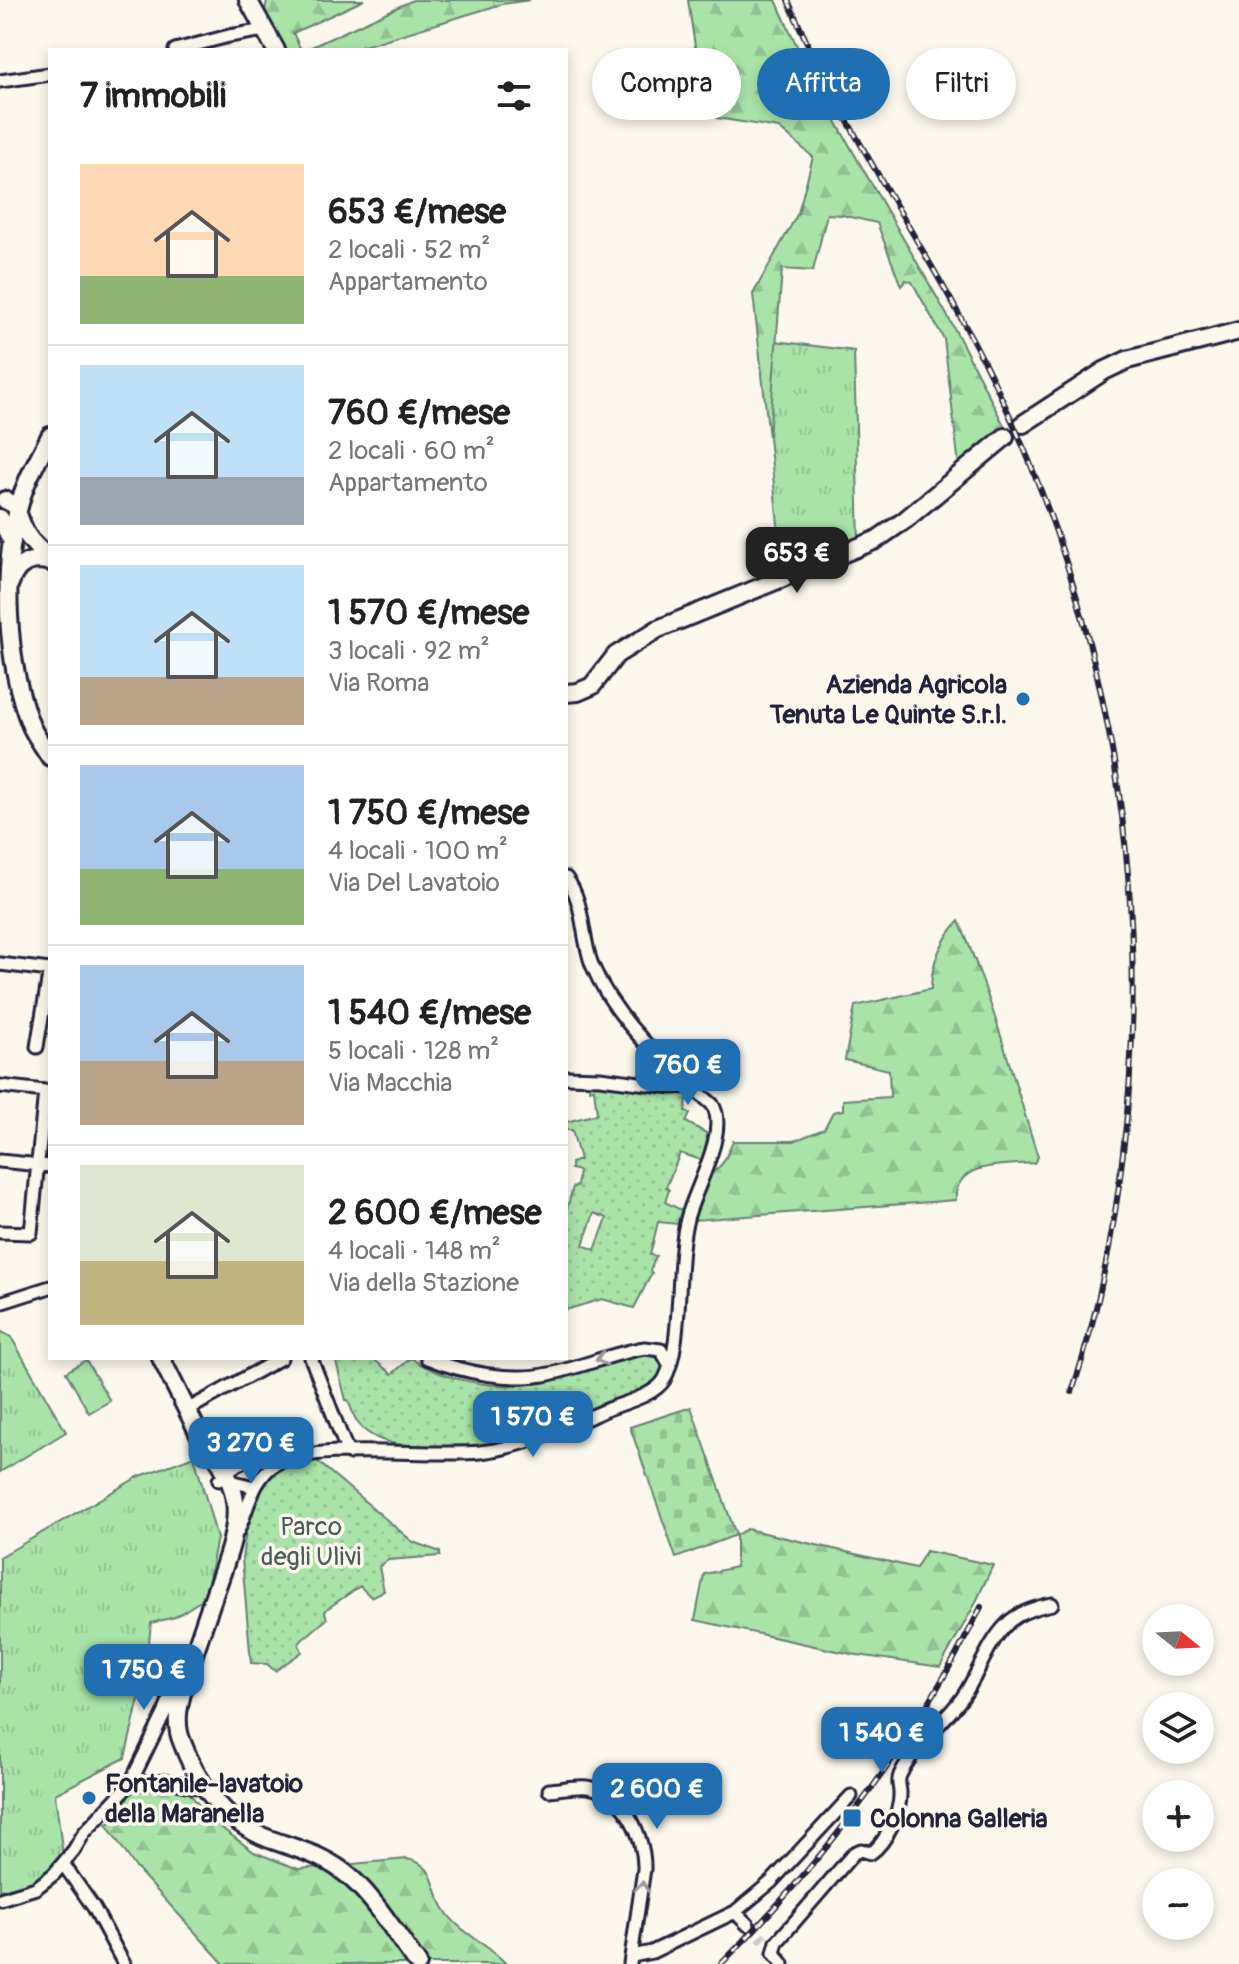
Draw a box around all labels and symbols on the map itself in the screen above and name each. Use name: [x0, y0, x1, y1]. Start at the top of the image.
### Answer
pin: 653 €: [741, 527, 853, 595]
place label: Azienda Agricola Tenuta Le Quinte S.r.l.: [769, 669, 1007, 731]
marker: Azienda Agricola Tenuta Le Quinte S.r.l.: [1014, 690, 1032, 708]
pin: 760 €: [632, 1039, 744, 1107]
one-way arrow: [595, 1350, 609, 1366]
pin: 1 570 €: [459, 1391, 607, 1459]
pin: 3 270 €: [177, 1417, 325, 1485]
park label: Parco degli Ulivi: [261, 1511, 361, 1573]
north arrow: [1142, 1604, 1214, 1676]
pin: 1 750 €: [70, 1644, 218, 1712]
pin: 1 540 €: [808, 1707, 956, 1775]
pin: 2 600 €: [583, 1763, 731, 1831]
place label: Fontanile-lavatoio della Maranella: [105, 1768, 303, 1830]
marker: Fontanile-lavatoio della Maranella: [80, 1789, 98, 1807]
place label: Colonna Galleria: [870, 1803, 1048, 1835]
marker: Colonna Galleria: [841, 1807, 863, 1829]
one-way arrow: [634, 1880, 651, 1893]

